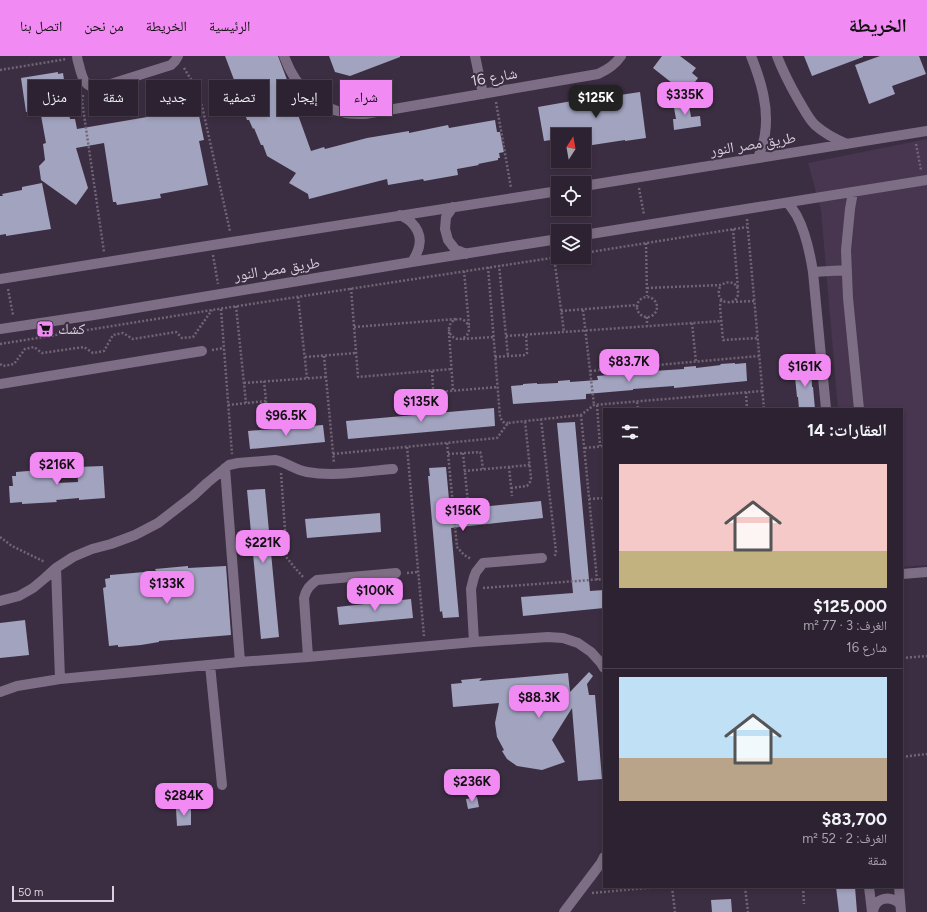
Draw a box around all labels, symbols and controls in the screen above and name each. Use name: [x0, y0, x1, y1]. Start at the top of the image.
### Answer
text: الخريطة: [849, 14, 907, 37]
text: اتصل بنا: [20, 18, 62, 35]
text: من نحن: [84, 18, 124, 35]
text: الخريطة: [146, 18, 187, 35]
text: الرئيسية: [209, 18, 250, 35]
street label: شارع 16: [469, 64, 519, 91]
chip: منزل: [28, 80, 81, 116]
chip: شقة: [89, 80, 138, 116]
chip: جديد: [146, 80, 201, 116]
chip: تصفية: [209, 80, 269, 116]
chip: إيجار: [277, 80, 332, 116]
chip: شراء: [340, 80, 392, 116]
pin: $335K: [657, 82, 713, 116]
pin: $125K: [568, 85, 624, 119]
text: $335K: [666, 87, 704, 102]
text: $125K: [578, 90, 614, 105]
north arrow: [551, 128, 591, 168]
map controls: [551, 128, 591, 264]
street label: طريق مصر النور: [708, 128, 797, 161]
button: locate: [551, 176, 591, 216]
button: layers: [551, 224, 591, 264]
street label: طريق مصر النور: [232, 253, 321, 286]
supermarket icon: كشك: [35, 319, 55, 339]
place label: كشك: [58, 320, 85, 338]
pin: $83.7K: [596, 349, 662, 383]
text: $83.7K: [608, 354, 650, 369]
pin: $161K: [777, 354, 833, 388]
text: $161K: [788, 359, 822, 374]
pin: $135K: [393, 389, 449, 423]
text: $135K: [403, 394, 439, 409]
pin: $96.5K: [253, 403, 319, 437]
text: $96.5K: [265, 408, 307, 423]
text: العقارات: 14: [807, 420, 887, 440]
icon: filters: [619, 421, 641, 443]
pin: $216K: [29, 452, 85, 486]
text: $216K: [39, 457, 75, 472]
icon: home: [717, 490, 789, 562]
pin: $156K: [435, 498, 491, 532]
text: $156K: [445, 503, 481, 518]
pin: $221K: [235, 530, 291, 564]
text: $221K: [245, 535, 281, 550]
pin: $133K: [139, 571, 195, 605]
text: $133K: [149, 576, 185, 591]
pin: $100K: [347, 578, 403, 612]
text: $100K: [356, 583, 394, 598]
text: $125,000: [813, 596, 887, 616]
text: الغرف: 3 · 77 m²: [803, 618, 887, 633]
text: شارع 16: [846, 640, 887, 655]
pin: $88.3K: [506, 685, 572, 719]
text: $88.3K: [518, 690, 560, 705]
icon: home: [717, 703, 789, 775]
pin: $236K: [444, 769, 500, 803]
text: $236K: [453, 774, 491, 789]
pin: $284K: [156, 783, 212, 817]
text: $284K: [164, 788, 204, 803]
text: $83,700: [822, 809, 887, 829]
text: الغرف: 2 · 52 m²: [802, 831, 887, 846]
text: شقة: [868, 853, 887, 868]
scale bar: [12, 884, 114, 903]
text: 50 m: [18, 886, 43, 899]

